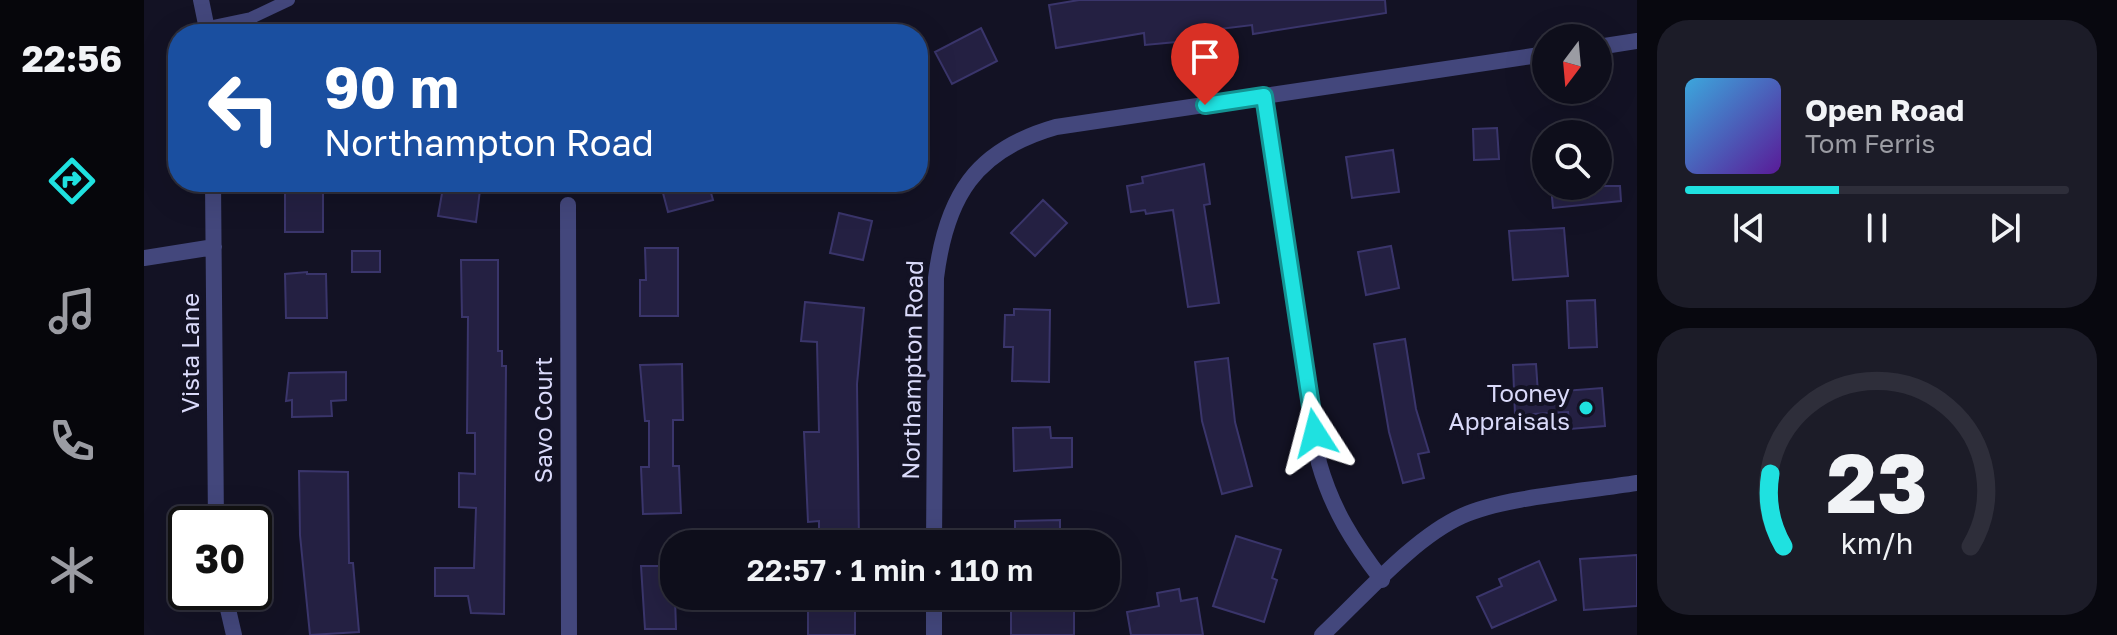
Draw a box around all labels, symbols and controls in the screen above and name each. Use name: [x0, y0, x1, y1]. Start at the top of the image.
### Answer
pin: [1171, 23, 1239, 105]
north arrow: [1532, 24, 1612, 104]
map controls: [1532, 24, 1612, 200]
icon: arrive: [1183, 35, 1227, 79]
text: 22:56: [22, 37, 122, 80]
text: 90 m: [324, 53, 459, 120]
icon: left: [192, 56, 296, 160]
text: Open Road: [1805, 92, 1964, 128]
button: search: [1532, 120, 1612, 200]
text: Northampton Road: [324, 121, 654, 164]
text: Tom Ferris: [1805, 128, 1935, 159]
icon: directions: [44, 153, 100, 209]
icon: previous: [1727, 206, 1771, 250]
icon: pause: [1855, 206, 1899, 250]
icon: next: [1983, 206, 2027, 250]
street label: Northampton Road: [895, 260, 928, 480]
icon: music: [44, 283, 100, 339]
street label: Vista Lane: [175, 293, 204, 413]
street label: Savo Court: [528, 357, 557, 483]
place label: Tooney Appraisals: [1449, 378, 1570, 435]
position arrow: [1273, 391, 1357, 475]
marker: Tooney Appraisals: [1577, 399, 1595, 417]
icon: phone: [44, 413, 100, 469]
text: 23: [1826, 431, 1928, 531]
speed limit sign: 30: [168, 506, 272, 610]
text: km/h: [1841, 526, 1913, 560]
icon: climate: [44, 542, 100, 598]
text: 22:57 · 1 min · 110 m: [747, 552, 1033, 588]

